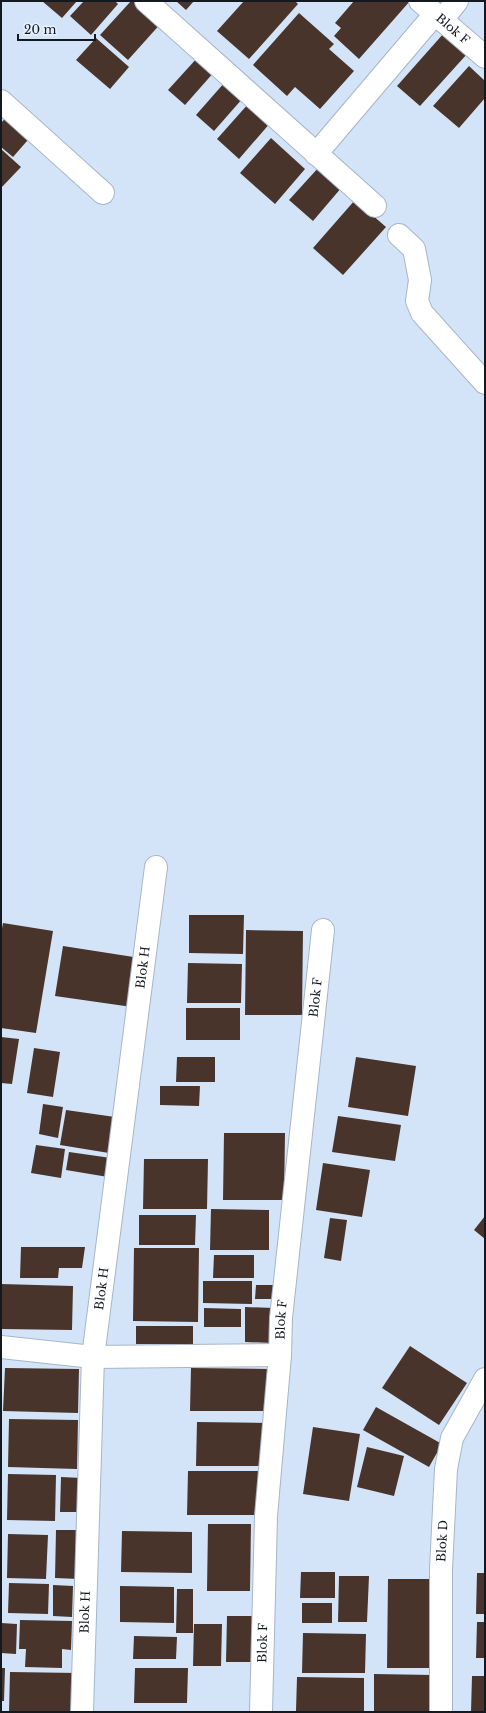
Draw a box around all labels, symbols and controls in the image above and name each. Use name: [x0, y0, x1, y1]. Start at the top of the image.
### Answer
street label: Blok F: [433, 10, 473, 47]
scale bar: [18, 16, 95, 42]
text: 20 m: [24, 22, 56, 37]
street label: Blok H: [132, 945, 153, 989]
street label: Blok F: [306, 977, 325, 1018]
street label: Blok H: [91, 1266, 111, 1311]
street label: Blok F: [272, 1299, 290, 1340]
street label: Blok D: [433, 1520, 450, 1562]
street label: Blok H: [76, 1590, 93, 1634]
street label: Blok F: [254, 1623, 270, 1663]

